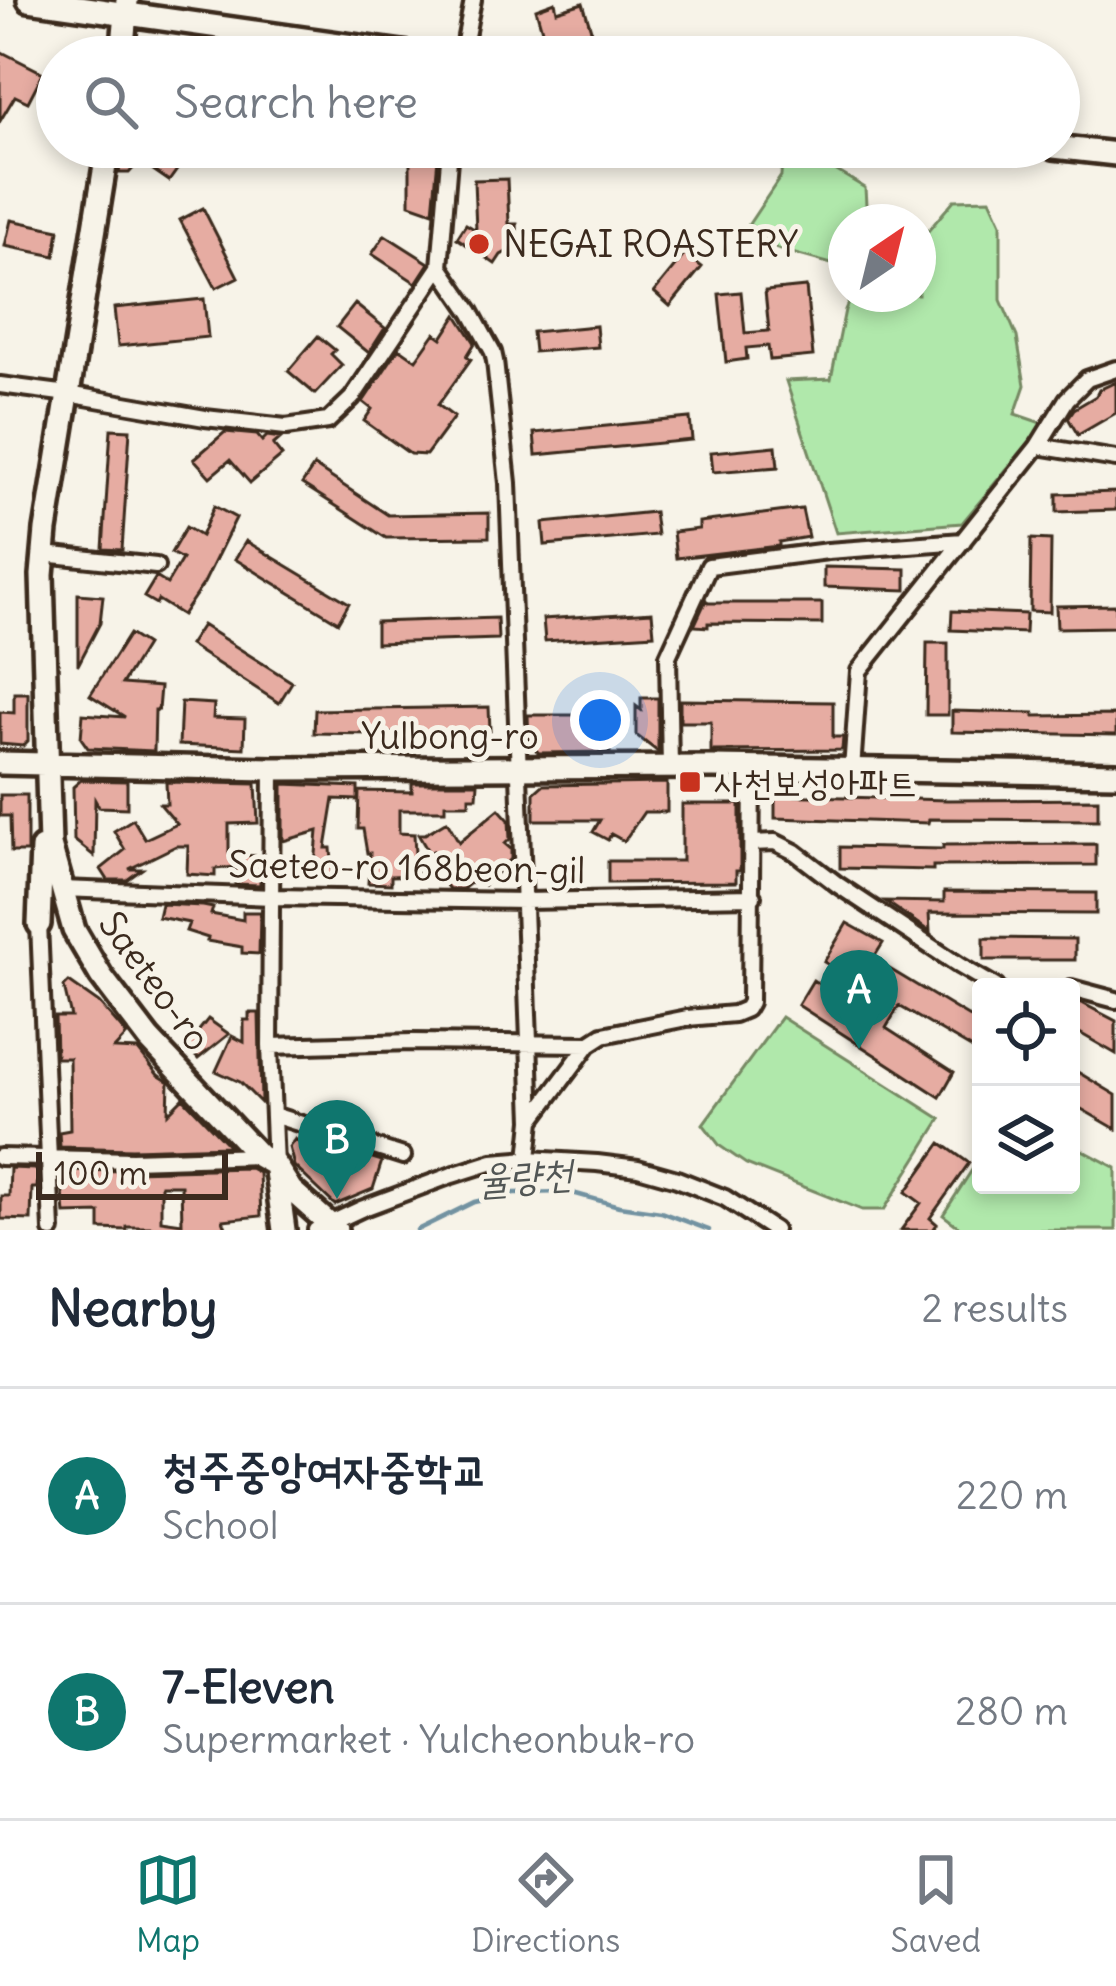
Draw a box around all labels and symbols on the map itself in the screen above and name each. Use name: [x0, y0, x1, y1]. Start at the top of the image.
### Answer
north arrow: [828, 204, 936, 312]
place label: NEGAI ROASTERY: [503, 222, 798, 267]
marker: NEGAI ROASTERY: [466, 231, 492, 257]
your location: [570, 690, 630, 750]
street label: Yulbong-ro: [361, 714, 539, 759]
place label: 사천보성아파트: [714, 760, 917, 805]
marker: 사천보성아파트: [677, 769, 703, 795]
street label: Saeteo-ro 168beon-gil: [228, 842, 586, 893]
street label: Saeteo-ro: [89, 903, 220, 1060]
pin: A: [820, 950, 898, 1049]
pin: B: [298, 1100, 376, 1199]
scale bar: [36, 1146, 228, 1199]
water label: 율량천: [476, 1149, 577, 1204]

